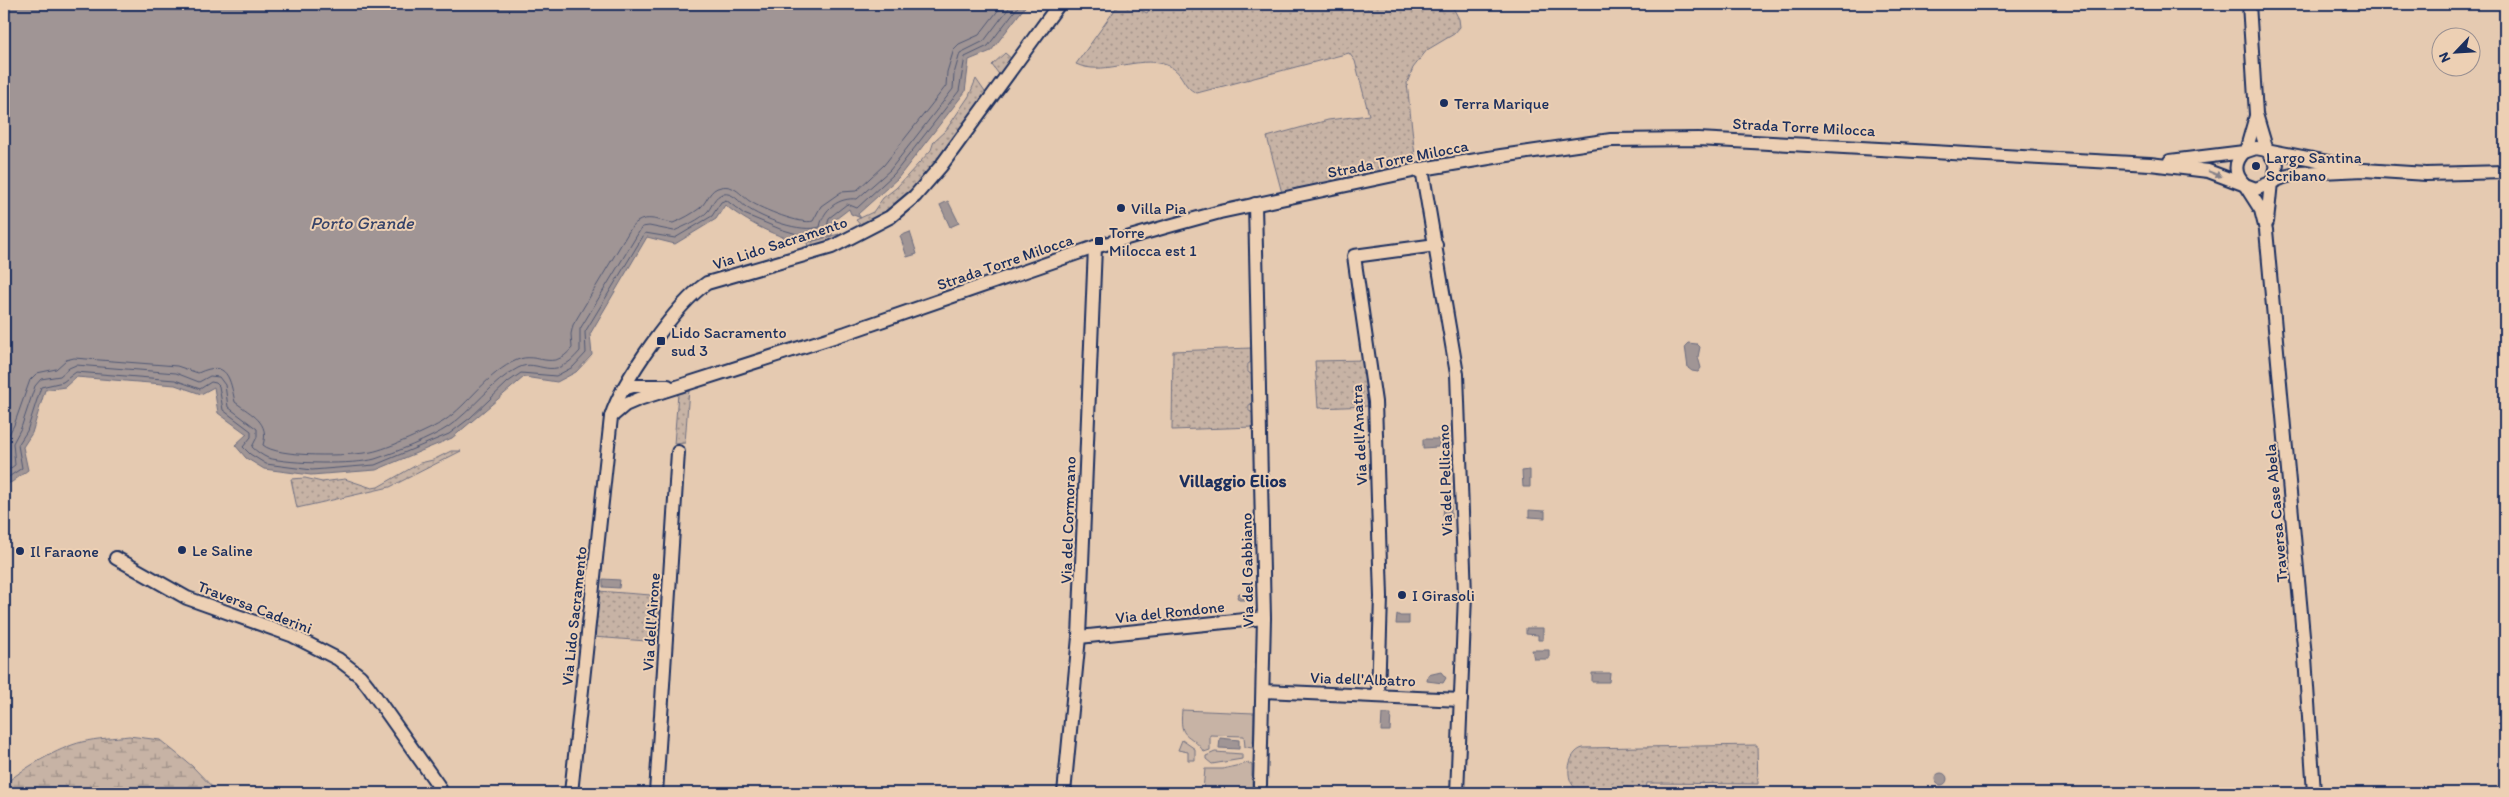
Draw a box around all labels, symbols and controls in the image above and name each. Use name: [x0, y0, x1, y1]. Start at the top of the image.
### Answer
north arrow: [2432, 28, 2482, 78]
text: N: [2435, 49, 2454, 65]
place label: Terra Marique: [1454, 94, 1549, 113]
marker: Terra Marique: [1438, 97, 1450, 109]
street label: Strada Torre Milocca: [1732, 114, 1877, 140]
street label: Strada Torre Milocca: [1326, 136, 1471, 182]
place label: Largo Santina Scribano: [2266, 148, 2362, 185]
marker: Largo Santina Scribano: [2250, 160, 2262, 172]
one-way arrow: [2208, 170, 2223, 178]
place label: Villa Pia: [1131, 199, 1187, 218]
marker: Villa Pia: [1115, 202, 1127, 214]
water label: Porto Grande: [310, 212, 415, 234]
street label: Via Lido Sacramento: [710, 212, 850, 274]
place label: Torre Milocca est 1: [1109, 223, 1197, 260]
street label: Strada Torre Milocca: [934, 230, 1076, 294]
marker: Torre Milocca est 1: [1093, 235, 1105, 247]
place label: Lido Sacramento sud 3: [671, 323, 787, 360]
marker: Lido Sacramento sud 3: [655, 335, 667, 347]
street label: Via dell'Anatra: [1347, 384, 1371, 486]
street label: Via del Pellicano: [1434, 424, 1456, 536]
street label: Traversa Case Abela: [2260, 442, 2292, 583]
street label: Via del Cormorano: [1056, 456, 1080, 584]
district label: Villaggio Elios: [1179, 470, 1287, 492]
street label: Via del Gabbiano: [1236, 512, 1258, 628]
place label: Le Saline: [192, 541, 253, 560]
place label: Il Faraone: [30, 542, 99, 561]
marker: Le Saline: [176, 544, 188, 556]
marker: Il Faraone: [14, 545, 26, 557]
street label: Via Lido Sacramento: [557, 545, 591, 687]
street label: Via dell'Airone: [638, 572, 664, 672]
street label: Traversa Caderini: [195, 576, 315, 638]
place label: I Girasoli: [1412, 586, 1475, 605]
marker: I Girasoli: [1396, 589, 1408, 601]
street label: Via del Rondone: [1114, 597, 1226, 627]
street label: Via dell'Albatro: [1310, 668, 1416, 690]

